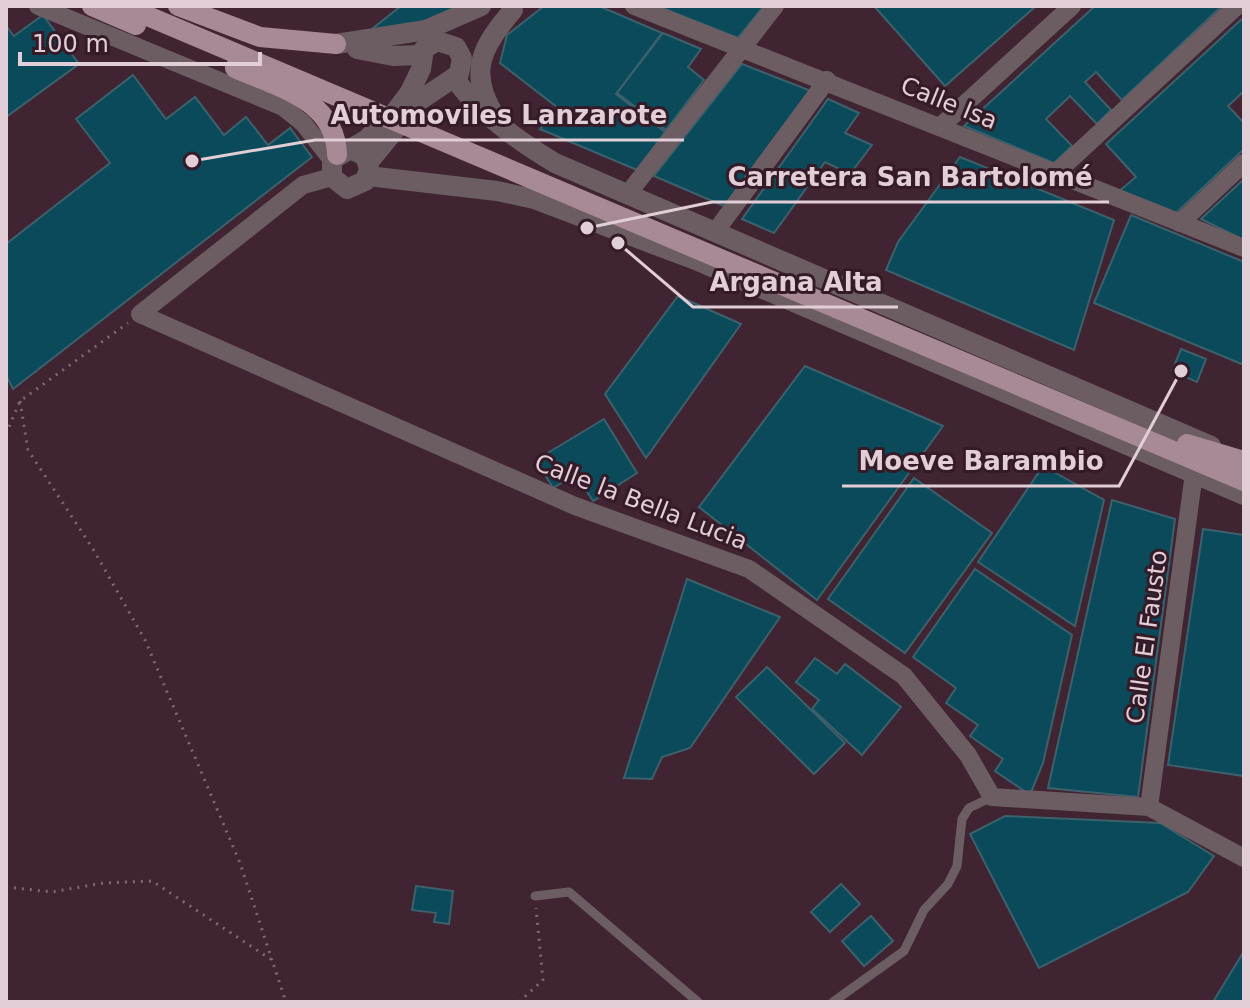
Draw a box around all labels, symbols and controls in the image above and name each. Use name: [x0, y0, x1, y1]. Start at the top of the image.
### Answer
scale bar: [20, 16, 260, 66]
text: 100 m: [32, 30, 109, 58]
street label: Calle Isa: [897, 71, 1001, 135]
callout: Automoviles Lanzarote: [315, 90, 684, 140]
text: Automoviles Lanzarote: [331, 100, 667, 130]
callout: Carretera San Bartolomé: [712, 152, 1109, 202]
text: Carretera San Bartolomé: [727, 162, 1093, 192]
callout: Argana Alta: [693, 257, 898, 307]
text: Argana Alta: [709, 267, 883, 297]
callout: Moeve Barambio: [842, 436, 1119, 486]
text: Moeve Barambio: [858, 446, 1104, 476]
street label: Calle la Bella Lucia: [531, 448, 751, 556]
street label: Calle El Fausto: [1121, 549, 1173, 725]

